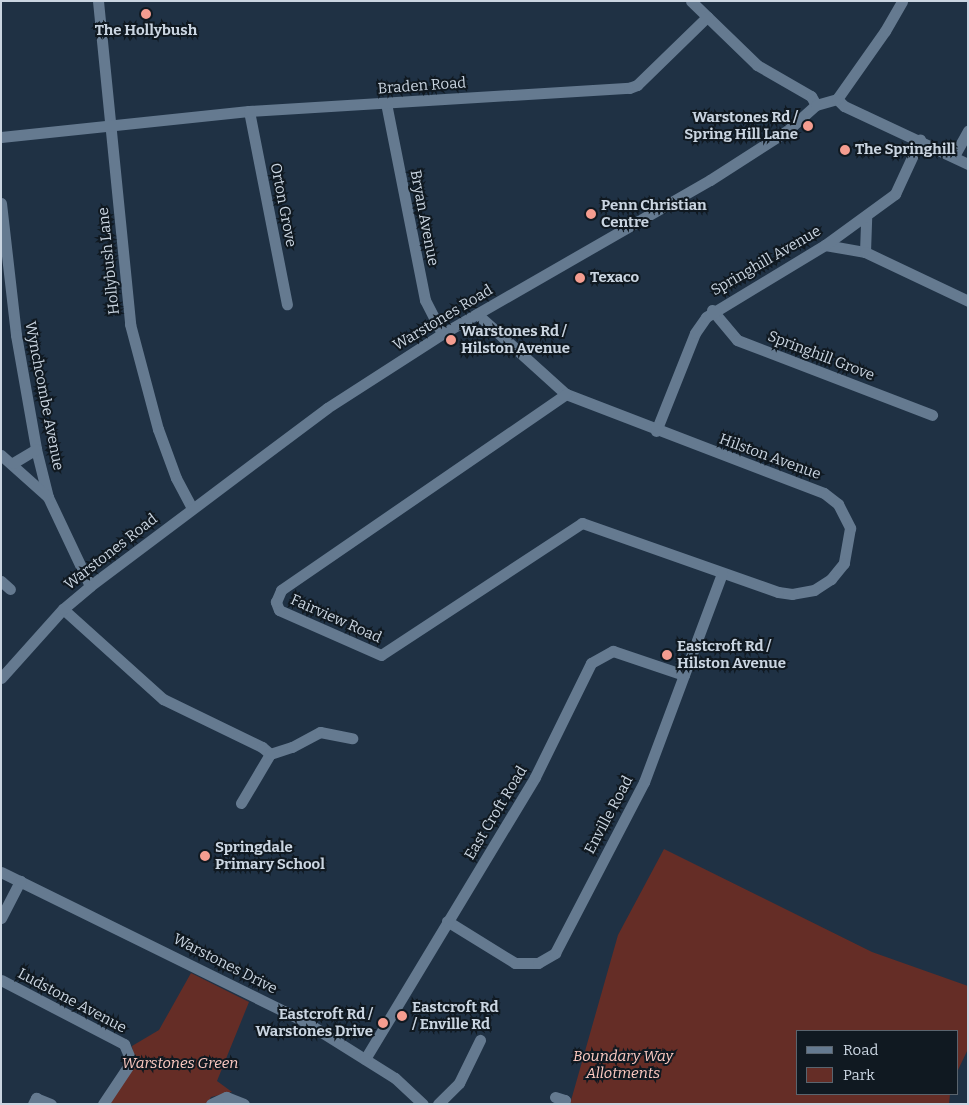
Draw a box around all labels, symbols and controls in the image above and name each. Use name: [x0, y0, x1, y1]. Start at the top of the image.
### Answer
marker: The Hollybush: [140, 8, 152, 20]
place label: The Hollybush: [95, 22, 197, 40]
street label: Braden Road: [377, 74, 467, 98]
place label: Warstones Rd / Spring Hill Lane: [684, 108, 798, 143]
marker: Warstones Rd / Spring Hill Lane: [802, 120, 814, 132]
place label: The Springhill: [855, 141, 956, 159]
marker: The Springhill: [839, 144, 851, 156]
street label: Orton Grove: [266, 161, 300, 249]
street label: Bryan Avenue: [406, 169, 442, 267]
place label: Penn Christian Centre: [601, 196, 707, 231]
street label: Hollybush Lane: [94, 206, 124, 316]
marker: Penn Christian Centre: [585, 208, 597, 220]
street label: Springhill Avenue: [708, 222, 824, 300]
place label: Texaco: [590, 269, 639, 287]
marker: Texaco: [574, 272, 586, 284]
street label: Warstones Road: [390, 281, 496, 355]
street label: Wynchcombe Avenue: [21, 320, 67, 472]
place label: Warstones Rd / Hilston Avenue: [461, 322, 570, 357]
street label: Springhill Grove: [765, 327, 877, 385]
marker: Warstones Rd / Hilston Avenue: [445, 334, 457, 346]
street label: Hilston Avenue: [717, 430, 823, 484]
street label: Warstones Road: [61, 510, 161, 594]
street label: Fairview Road: [288, 591, 384, 647]
place label: Eastcroft Rd / Hilston Avenue: [677, 637, 786, 672]
marker: Eastcroft Rd / Hilston Avenue: [661, 649, 673, 661]
street label: East Croft Road: [461, 763, 531, 863]
street label: Enville Road: [581, 773, 637, 857]
place label: Springdale Primary School: [215, 838, 325, 873]
marker: Springdale Primary School: [199, 850, 211, 862]
street label: Warstones Drive: [170, 930, 280, 998]
street label: Ludstone Avenue: [14, 965, 130, 1037]
place label: Eastcroft Rd / Enville Rd: [412, 998, 499, 1033]
place label: Eastcroft Rd / Warstones Drive: [256, 1005, 373, 1040]
marker: Eastcroft Rd / Enville Rd: [396, 1010, 408, 1022]
marker: Eastcroft Rd / Warstones Drive: [377, 1017, 389, 1029]
legend: [796, 1030, 959, 1095]
text: Road: [843, 1041, 878, 1059]
park label: Boundary Way Allotments: [573, 1047, 673, 1082]
park label: Warstones Green: [122, 1055, 238, 1073]
text: Park: [843, 1066, 875, 1084]

